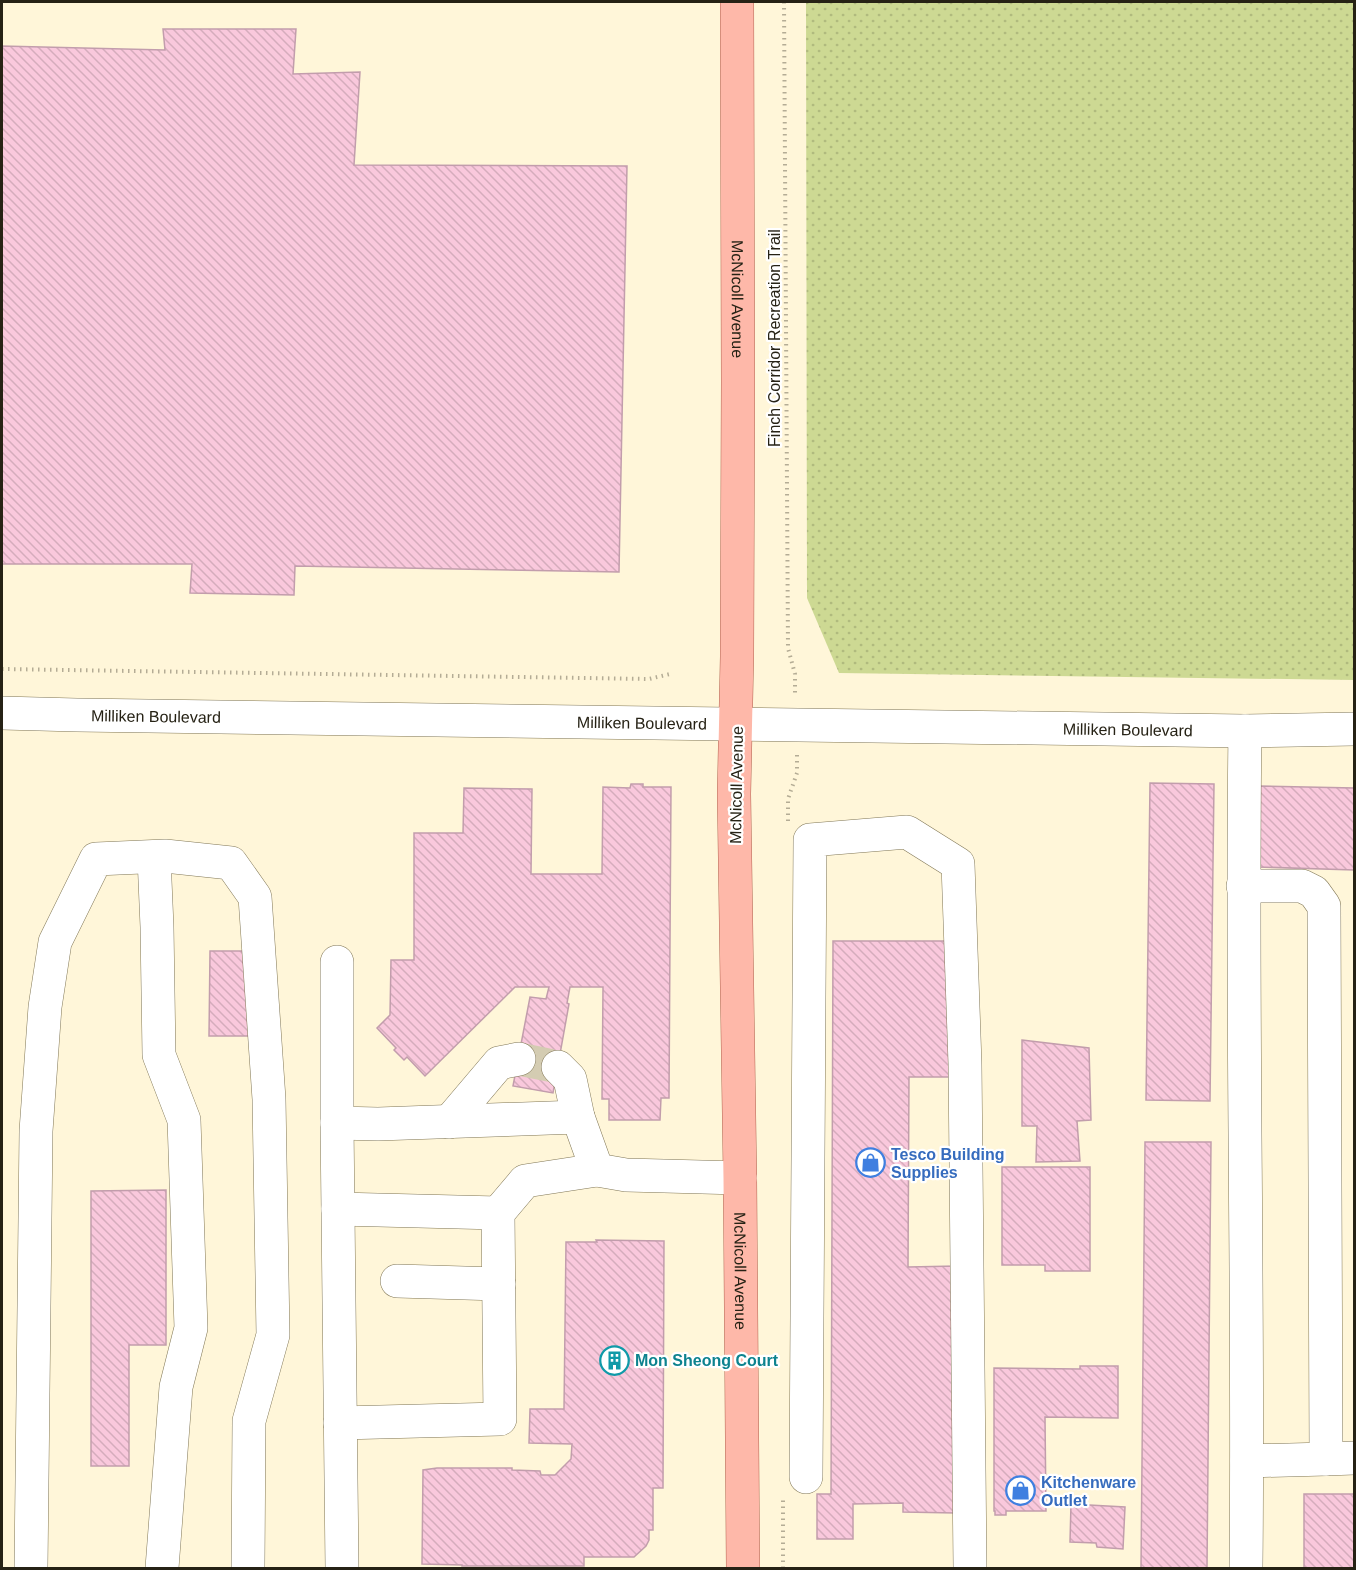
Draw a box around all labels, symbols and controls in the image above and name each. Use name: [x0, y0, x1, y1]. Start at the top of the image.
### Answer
street label: Finch Corridor Recreation Trail: [766, 229, 783, 447]
street label: McNicoll Avenue: [729, 240, 746, 358]
street label: Milliken Boulevard: [91, 707, 221, 726]
street label: Milliken Boulevard: [577, 714, 707, 733]
street label: Milliken Boulevard: [1063, 721, 1193, 739]
street label: McNicoll Avenue: [727, 726, 746, 844]
place label: Tesco Building Supplies: [891, 1146, 1004, 1181]
shop icon: Tesco Building Supplies: [854, 1147, 886, 1179]
street label: McNicoll Avenue: [731, 1212, 749, 1330]
building icon: Mon Sheong Court: [598, 1344, 630, 1376]
place label: Mon Sheong Court: [635, 1352, 779, 1369]
place label: Kitchenware Outlet: [1041, 1474, 1136, 1509]
shop icon: Kitchenware Outlet: [1004, 1475, 1036, 1507]

